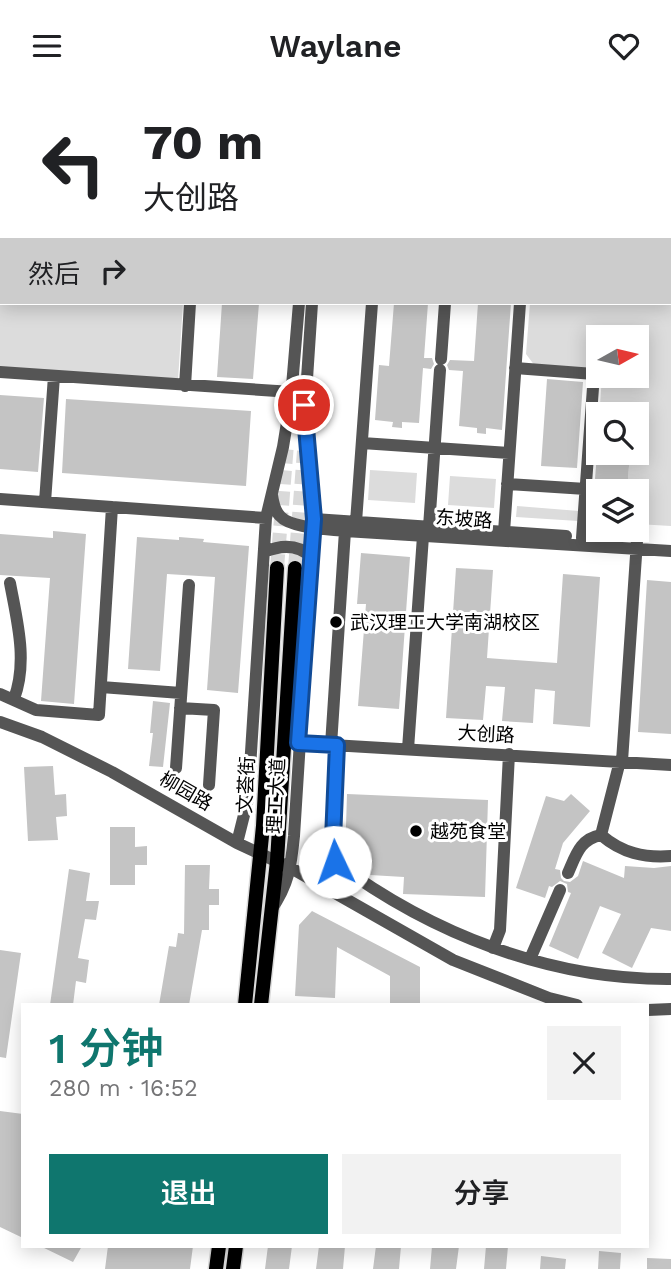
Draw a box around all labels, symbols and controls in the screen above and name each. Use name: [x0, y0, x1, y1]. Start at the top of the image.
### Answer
icon: menu: [28, 27, 66, 65]
text: Waylane: [269, 27, 402, 65]
icon: heart: [605, 27, 643, 65]
text: 70 m: [143, 113, 263, 171]
icon: left: [28, 119, 119, 210]
text: 大创路: [143, 179, 239, 217]
icon: right: [94, 252, 132, 290]
text: 然后: [28, 259, 80, 289]
north arrow: [586, 325, 649, 389]
map controls: [586, 325, 649, 542]
pin: [274, 375, 334, 435]
icon: arrive: [285, 386, 323, 424]
button: search: [586, 402, 649, 465]
button: layers: [586, 479, 649, 542]
street label: 东坡路: [435, 506, 493, 532]
place label: 武汉理工大学南湖校区: [350, 611, 540, 634]
marker: 武汉理工大学南湖校区: [328, 614, 344, 630]
street label: 大创路: [457, 721, 515, 747]
street label: 文荟街: [233, 756, 259, 814]
street label: 理工大道: [263, 757, 289, 835]
street label: 柳园路: [156, 767, 216, 815]
place label: 越苑食堂: [430, 820, 506, 843]
marker: 越苑食堂: [408, 823, 424, 839]
position arrow: [298, 825, 372, 899]
text: 1 分钟: [49, 1024, 163, 1073]
button: close: [547, 1026, 621, 1100]
text: 280 m · 16:52: [49, 1075, 198, 1102]
button: 退出: [49, 1154, 328, 1234]
button: 分享: [342, 1154, 621, 1234]

